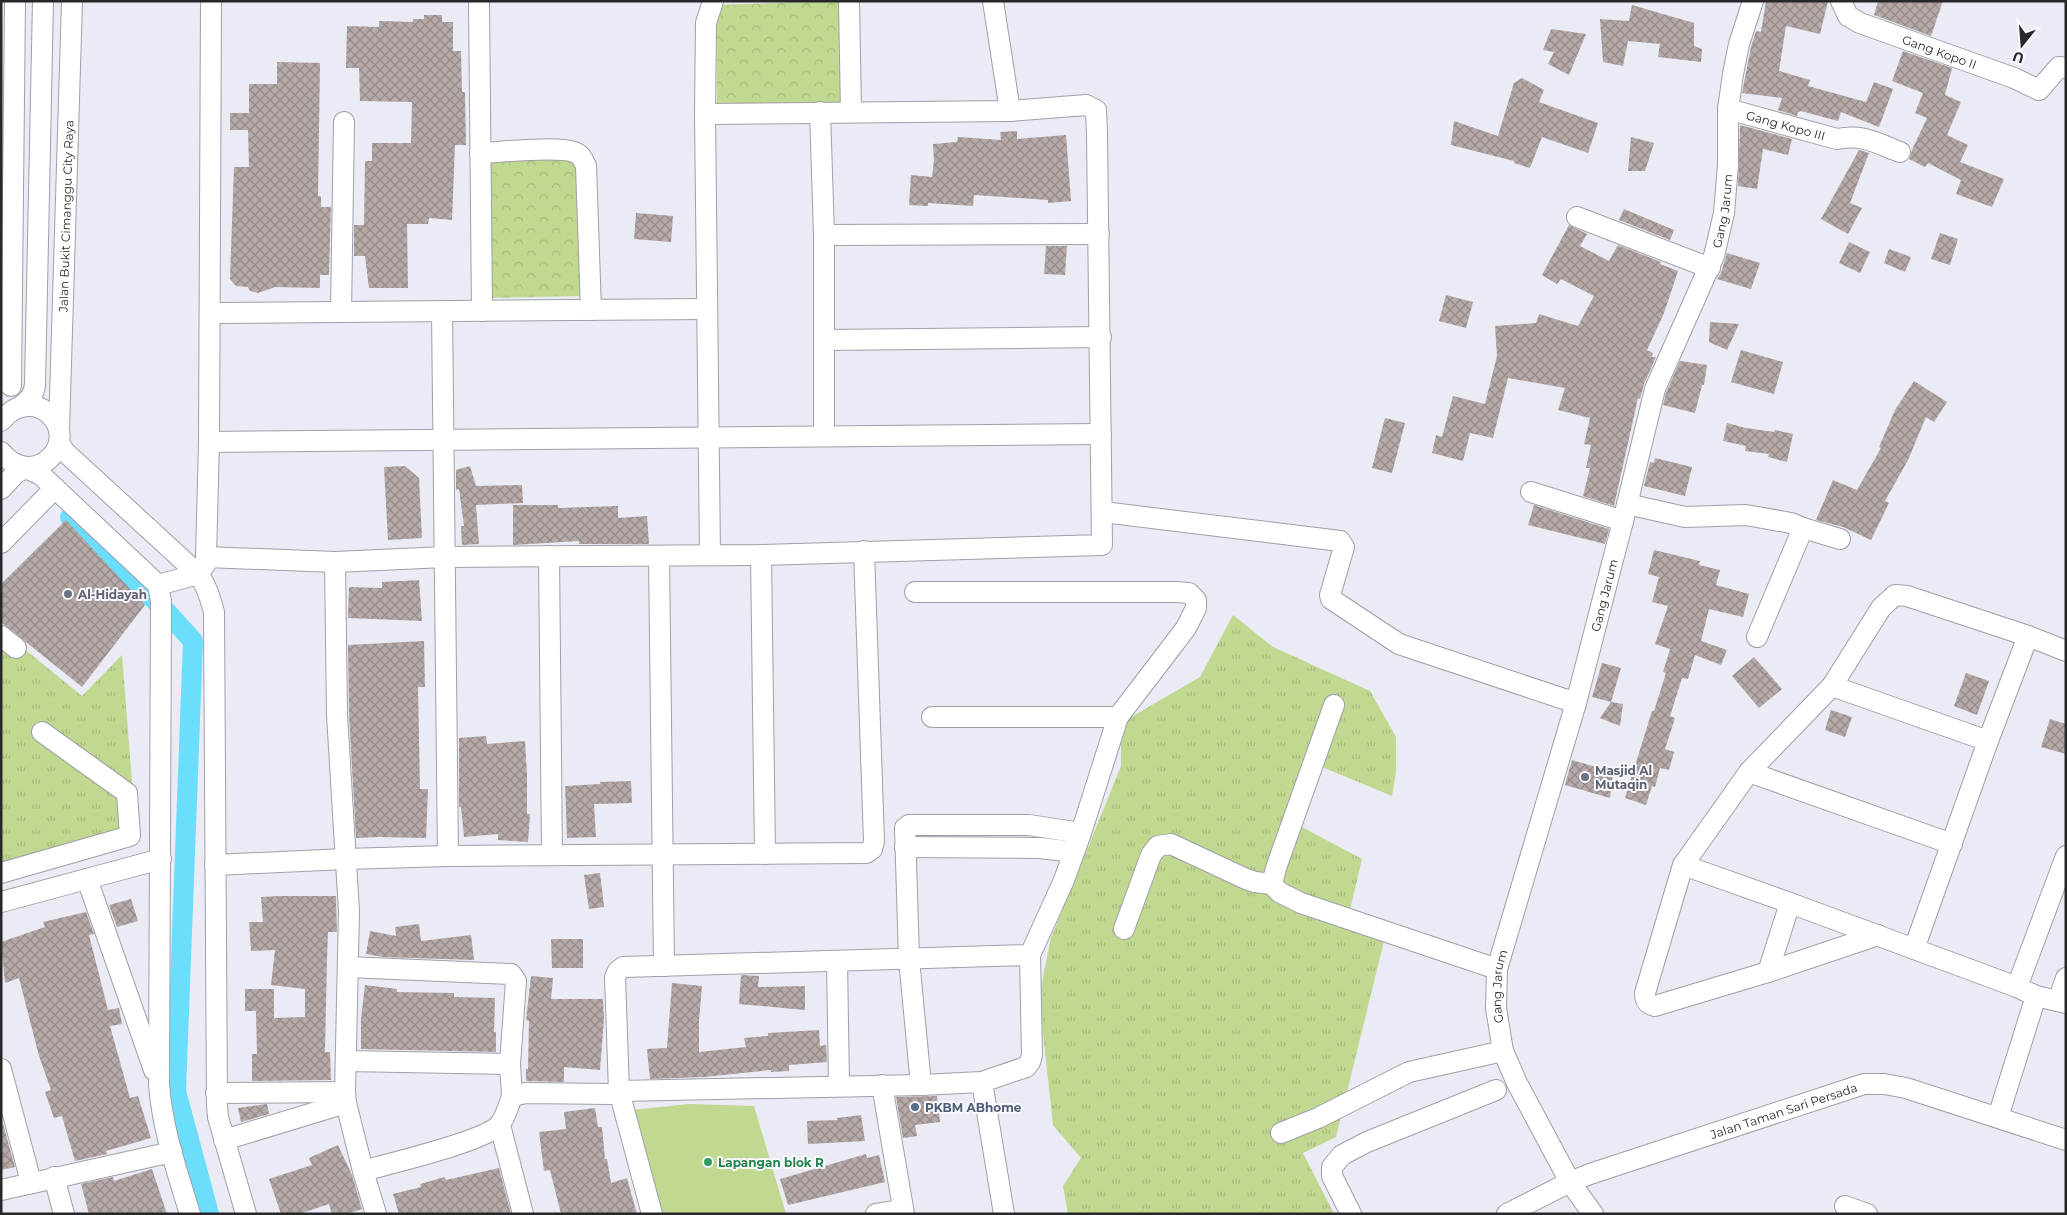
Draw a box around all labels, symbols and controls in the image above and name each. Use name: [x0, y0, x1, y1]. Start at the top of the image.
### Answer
north arrow: [1997, 20, 2047, 70]
street label: Gang Kopo II: [1900, 31, 1979, 72]
text: U: [2010, 47, 2026, 68]
street label: Gang Kopo III: [1745, 107, 1827, 143]
street label: Jalan Bukit Cimanggu City Raya: [55, 120, 76, 313]
street label: Gang Jarum: [1709, 173, 1735, 249]
street label: Gang Jarum: [1587, 557, 1620, 633]
place label: Al-Hidayah: [77, 587, 147, 602]
marker: Al-Hidayah: [62, 588, 74, 600]
place label: Masjid Al Mutaqin: [1595, 763, 1652, 792]
marker: Masjid Al Mutaqin: [1579, 771, 1591, 783]
street label: Gang Jarum: [1488, 948, 1510, 1025]
street label: Jalan Taman Sari Persada: [1707, 1079, 1859, 1142]
place label: PKBM ABhome: [925, 1100, 1022, 1115]
marker: PKBM ABhome: [909, 1101, 921, 1113]
place label: Lapangan blok R: [718, 1155, 824, 1170]
marker: Lapangan blok R: [702, 1156, 714, 1168]

